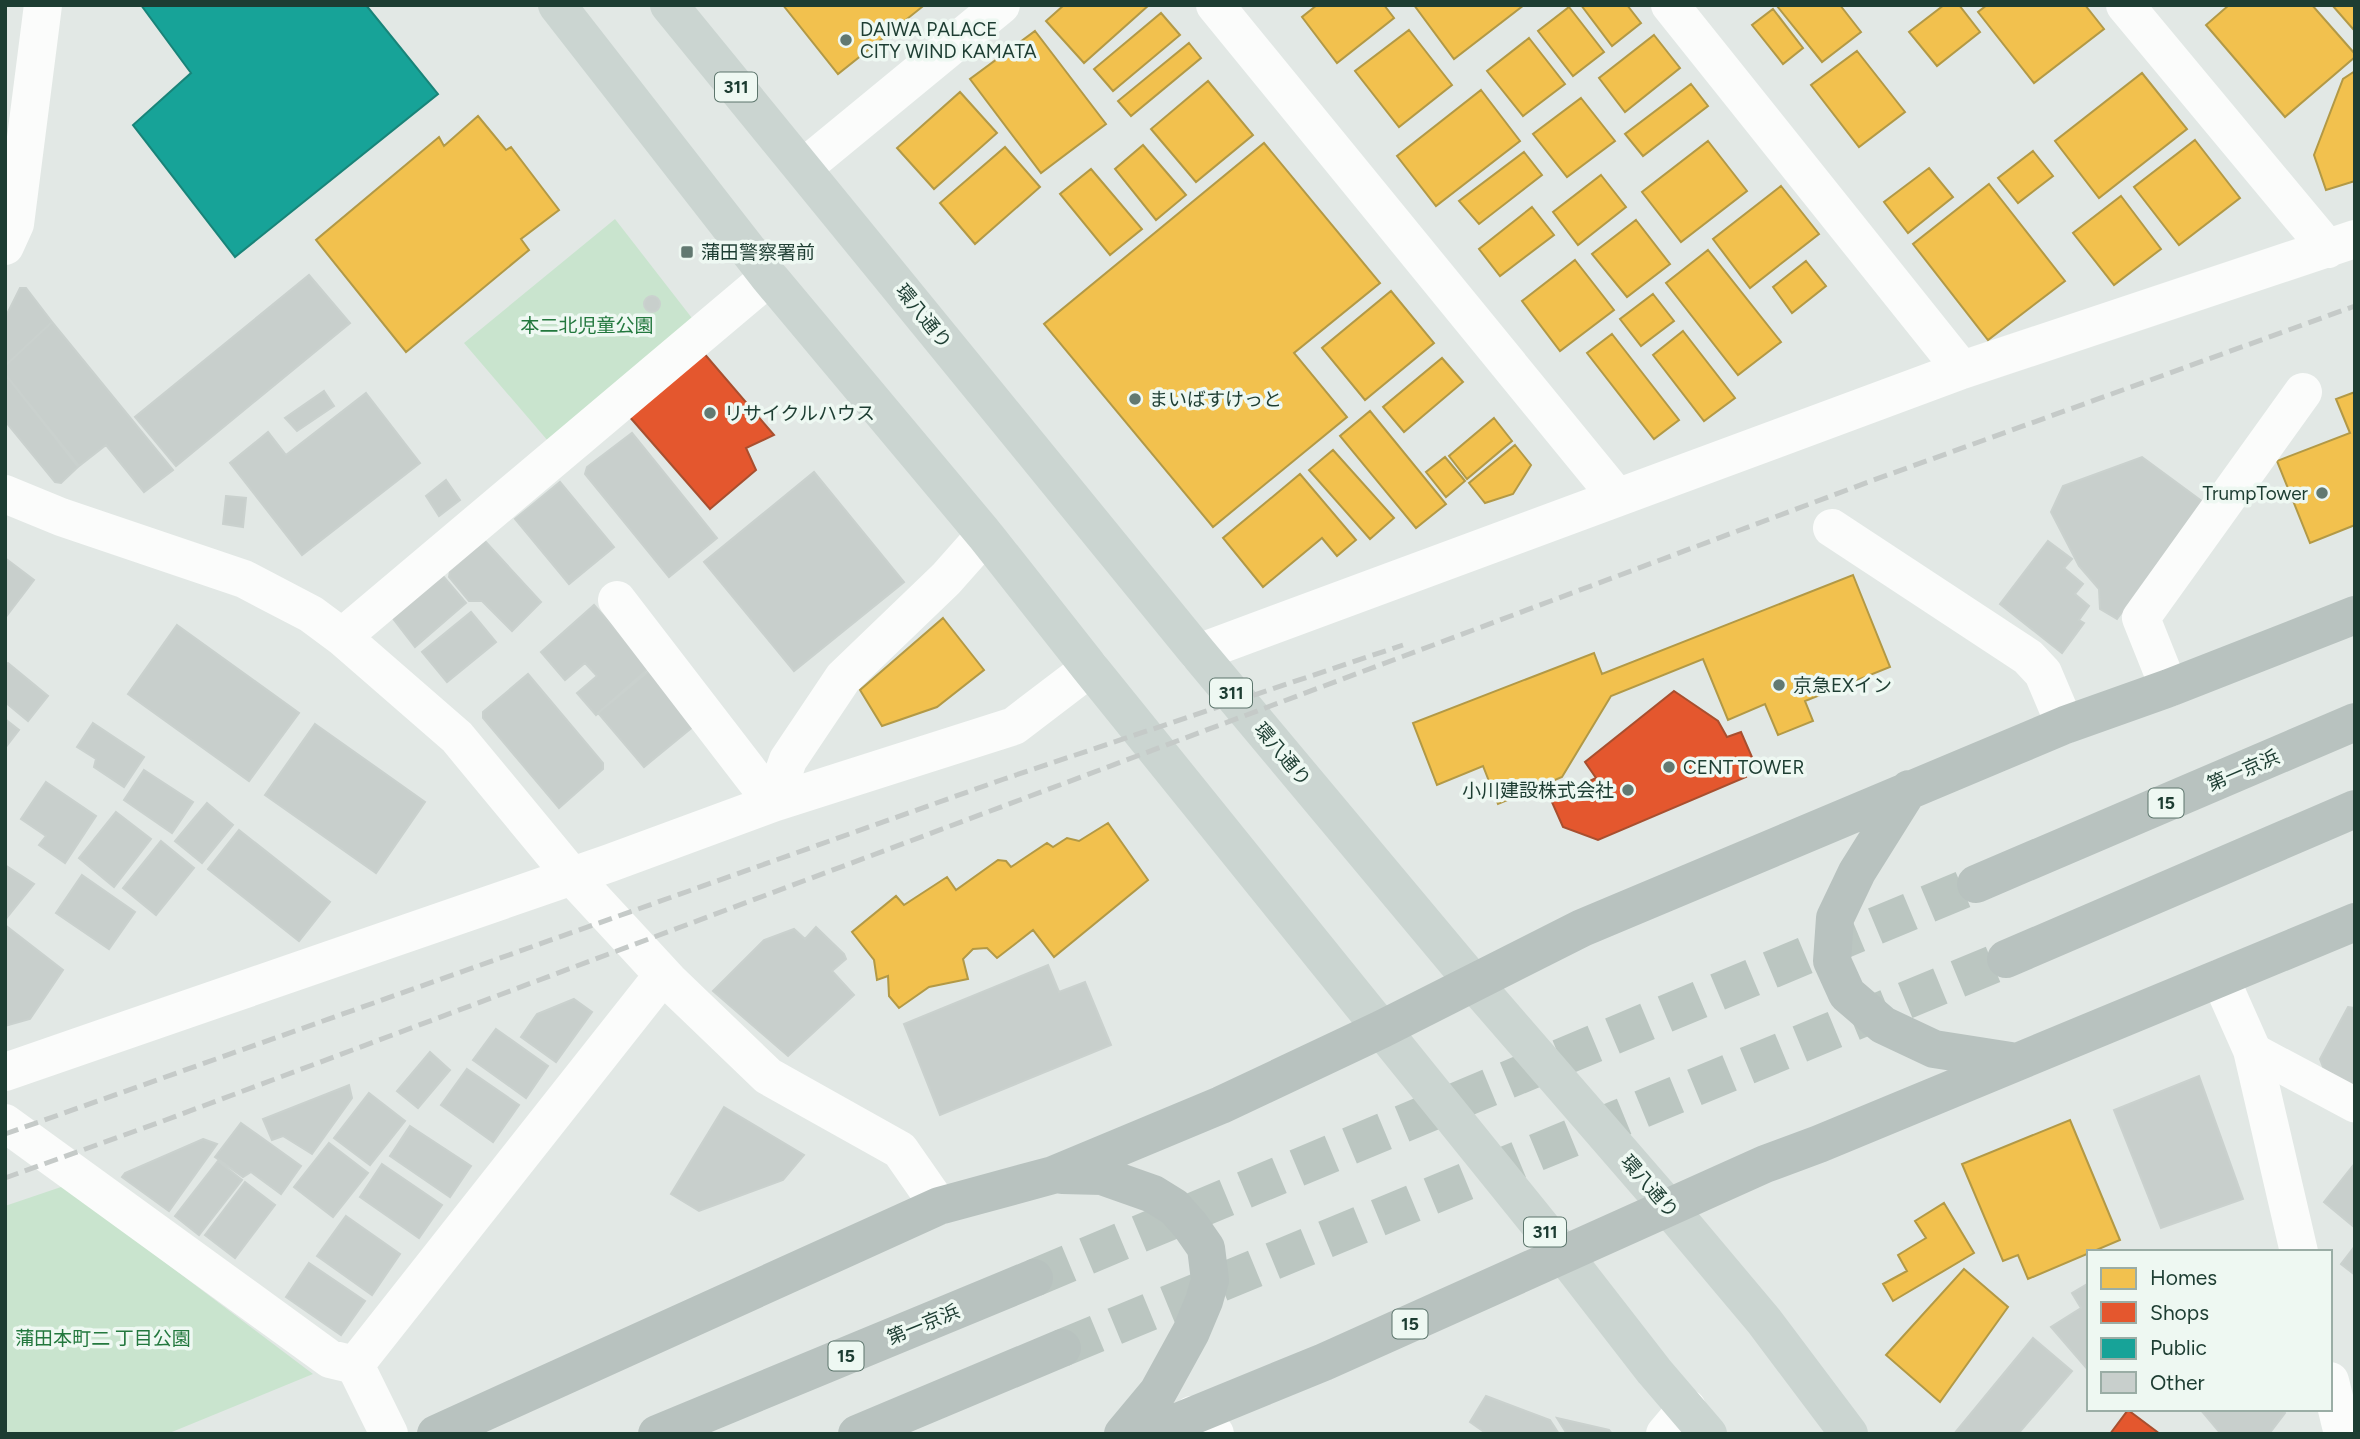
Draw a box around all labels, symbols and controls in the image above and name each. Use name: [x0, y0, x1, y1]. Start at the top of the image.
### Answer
place label: DAIWA PALACE CITY WIND KAMATA: [860, 18, 1037, 63]
marker: DAIWA PALACE CITY WIND KAMATA: [838, 32, 854, 48]
road number: 311: [715, 72, 757, 102]
place label: 蒲田警察署前: [701, 241, 815, 264]
marker: 蒲田警察署前: [679, 244, 695, 260]
street label: 環八通り: [891, 280, 956, 353]
park label: 本二北児童公園: [520, 314, 654, 337]
place label: まいばすけっと: [1149, 388, 1282, 411]
marker: まいばすけっと: [1127, 391, 1143, 407]
place label: リサイクルハウス: [724, 402, 875, 425]
marker: リサイクルハウス: [702, 405, 718, 421]
place label: TrumpTower: [2202, 482, 2309, 505]
marker: TrumpTower: [2314, 485, 2330, 501]
place label: 京急EXイン: [1793, 674, 1892, 697]
marker: 京急EXイン: [1771, 677, 1787, 693]
road number: 311: [1210, 678, 1252, 708]
street label: 環八通り: [1249, 718, 1316, 791]
street label: 第一京浜: [2204, 745, 2283, 796]
place label: CENT TOWER: [1683, 756, 1804, 779]
marker: CENT TOWER: [1661, 759, 1677, 775]
place label: 小川建設株式会社: [1462, 779, 1614, 802]
marker: 小川建設株式会社: [1620, 782, 1636, 798]
road number: 15: [2148, 788, 2184, 818]
street label: 環八通り: [1616, 1150, 1683, 1223]
road number: 311: [1524, 1218, 1566, 1246]
legend: [2087, 1250, 2332, 1411]
text: Homes: [2150, 1265, 2217, 1290]
street label: 第一京浜: [884, 1300, 963, 1349]
text: Shops: [2150, 1300, 2209, 1325]
road number: 15: [1392, 1310, 1428, 1338]
park label: 蒲田本町二 丁目公園: [15, 1327, 191, 1350]
text: Public: [2150, 1335, 2207, 1360]
road number: 15: [828, 1342, 864, 1371]
text: Other: [2150, 1370, 2205, 1395]

